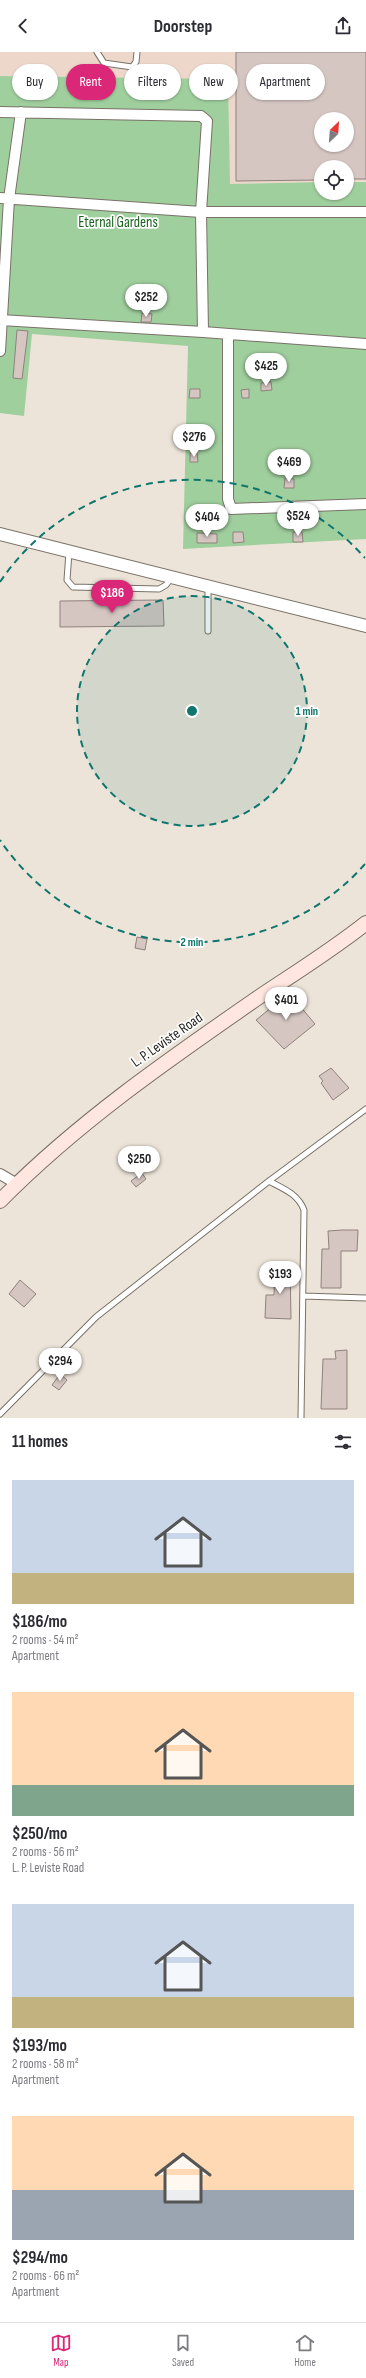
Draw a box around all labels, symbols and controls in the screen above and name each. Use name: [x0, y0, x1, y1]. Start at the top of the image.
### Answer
icon: back: [12, 15, 34, 37]
icon: share: [332, 15, 354, 37]
text: Doorstep: [154, 16, 212, 37]
chip: Buy: [12, 64, 58, 100]
chip: Rent: [66, 64, 116, 100]
chip: Filters: [124, 64, 181, 100]
chip: New: [189, 64, 238, 100]
chip: Apartment: [246, 64, 325, 100]
north arrow: [314, 112, 354, 152]
map controls: [314, 112, 354, 200]
button: locate: [314, 160, 354, 200]
park label: Eternal Gardens: [78, 213, 158, 232]
pin: $252: [122, 284, 170, 318]
text: $252: [134, 289, 158, 305]
pin: $425: [242, 353, 290, 387]
text: $425: [254, 358, 278, 374]
pin: $276: [170, 424, 218, 458]
text: $276: [182, 429, 206, 445]
pin: $469: [265, 449, 313, 483]
text: $469: [277, 454, 301, 470]
pin: $524: [274, 503, 322, 537]
pin: $404: [183, 504, 231, 538]
text: $524: [286, 508, 310, 524]
text: $404: [195, 509, 219, 525]
pin: $186: [88, 580, 136, 614]
text: $186: [100, 585, 124, 601]
centre of rings: [185, 704, 199, 718]
text: 1 min: [296, 704, 318, 719]
text: 2 min: [181, 935, 203, 950]
pin: $401: [262, 987, 310, 1021]
text: $401: [274, 992, 298, 1008]
street label: L. P. Leviste Road: [127, 1008, 207, 1072]
pin: $250: [115, 1146, 163, 1180]
text: $250: [127, 1151, 151, 1167]
pin: $193: [256, 1261, 304, 1295]
text: $193: [268, 1266, 292, 1282]
pin: $294: [36, 1348, 84, 1382]
text: $294: [48, 1353, 72, 1369]
icon: filters: [332, 1431, 354, 1453]
text: 11 homes: [12, 1432, 68, 1452]
icon: home: [147, 1506, 219, 1578]
text: $186/mo: [12, 1612, 67, 1632]
text: 2 rooms · 54 m²: [12, 1632, 79, 1648]
text: Apartment: [12, 1648, 59, 1664]
icon: home: [147, 1718, 219, 1790]
text: $250/mo: [12, 1824, 67, 1844]
text: 2 rooms · 56 m²: [12, 1844, 79, 1860]
text: L. P. Leviste Road: [12, 1860, 84, 1876]
icon: home: [147, 1930, 219, 2002]
text: $193/mo: [12, 2036, 67, 2056]
text: 2 rooms · 58 m²: [12, 2056, 79, 2072]
text: Apartment: [12, 2072, 59, 2088]
icon: home: [147, 2142, 219, 2214]
text: $294/mo: [12, 2248, 68, 2268]
text: 2 rooms · 66 m²: [12, 2268, 79, 2284]
text: Apartment: [12, 2284, 59, 2300]
tab: Map: [50, 2332, 72, 2369]
tab: Saved: [172, 2332, 194, 2369]
tab: Home: [294, 2332, 316, 2369]

